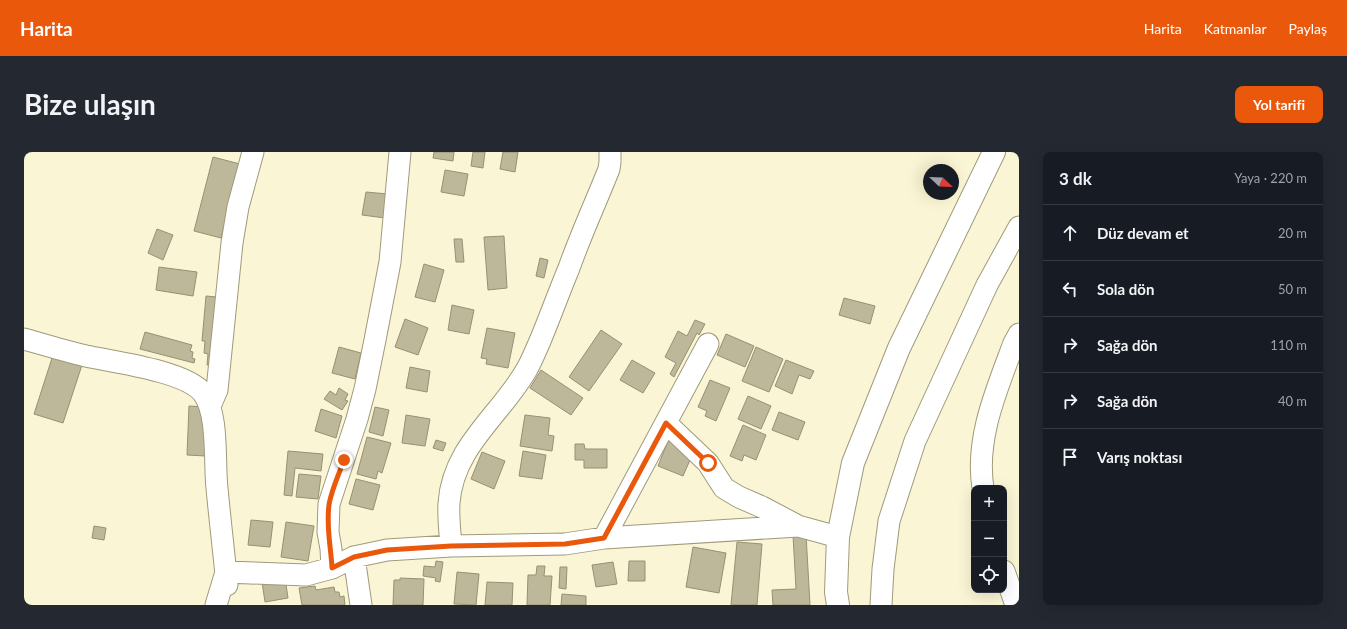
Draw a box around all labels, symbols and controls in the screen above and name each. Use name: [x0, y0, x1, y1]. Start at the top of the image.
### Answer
text: Harita: [20, 17, 73, 40]
text: Harita: [1144, 20, 1182, 37]
text: Katmanlar: [1204, 20, 1266, 37]
text: Paylaş: [1288, 20, 1327, 37]
button: Yol tarifi: [1235, 86, 1323, 123]
text: Bize ulaşın: [24, 87, 156, 121]
north arrow: [923, 164, 959, 200]
text: 3 dk: [1059, 168, 1092, 189]
text: Yaya · 220 m: [1234, 170, 1307, 186]
icon: ahead: [1059, 222, 1081, 244]
text: Düz devam et: [1097, 224, 1189, 242]
text: 20 m: [1278, 225, 1307, 241]
icon: left: [1059, 278, 1081, 300]
text: Sola dön: [1097, 280, 1154, 298]
text: 50 m: [1278, 281, 1307, 297]
icon: right: [1059, 334, 1081, 356]
text: Sağa dön: [1097, 336, 1158, 354]
text: 110 m: [1270, 337, 1307, 353]
icon: right: [1059, 390, 1081, 412]
text: Sağa dön: [1097, 392, 1158, 410]
text: 40 m: [1278, 393, 1307, 409]
icon: arrive: [1059, 446, 1081, 468]
text: Varış noktası: [1097, 448, 1182, 466]
route end: [335, 451, 353, 469]
route start: [699, 454, 717, 472]
map controls: [971, 485, 1007, 593]
button: +: [971, 485, 1007, 521]
button: −: [971, 521, 1007, 557]
button: locate: [971, 557, 1007, 593]

